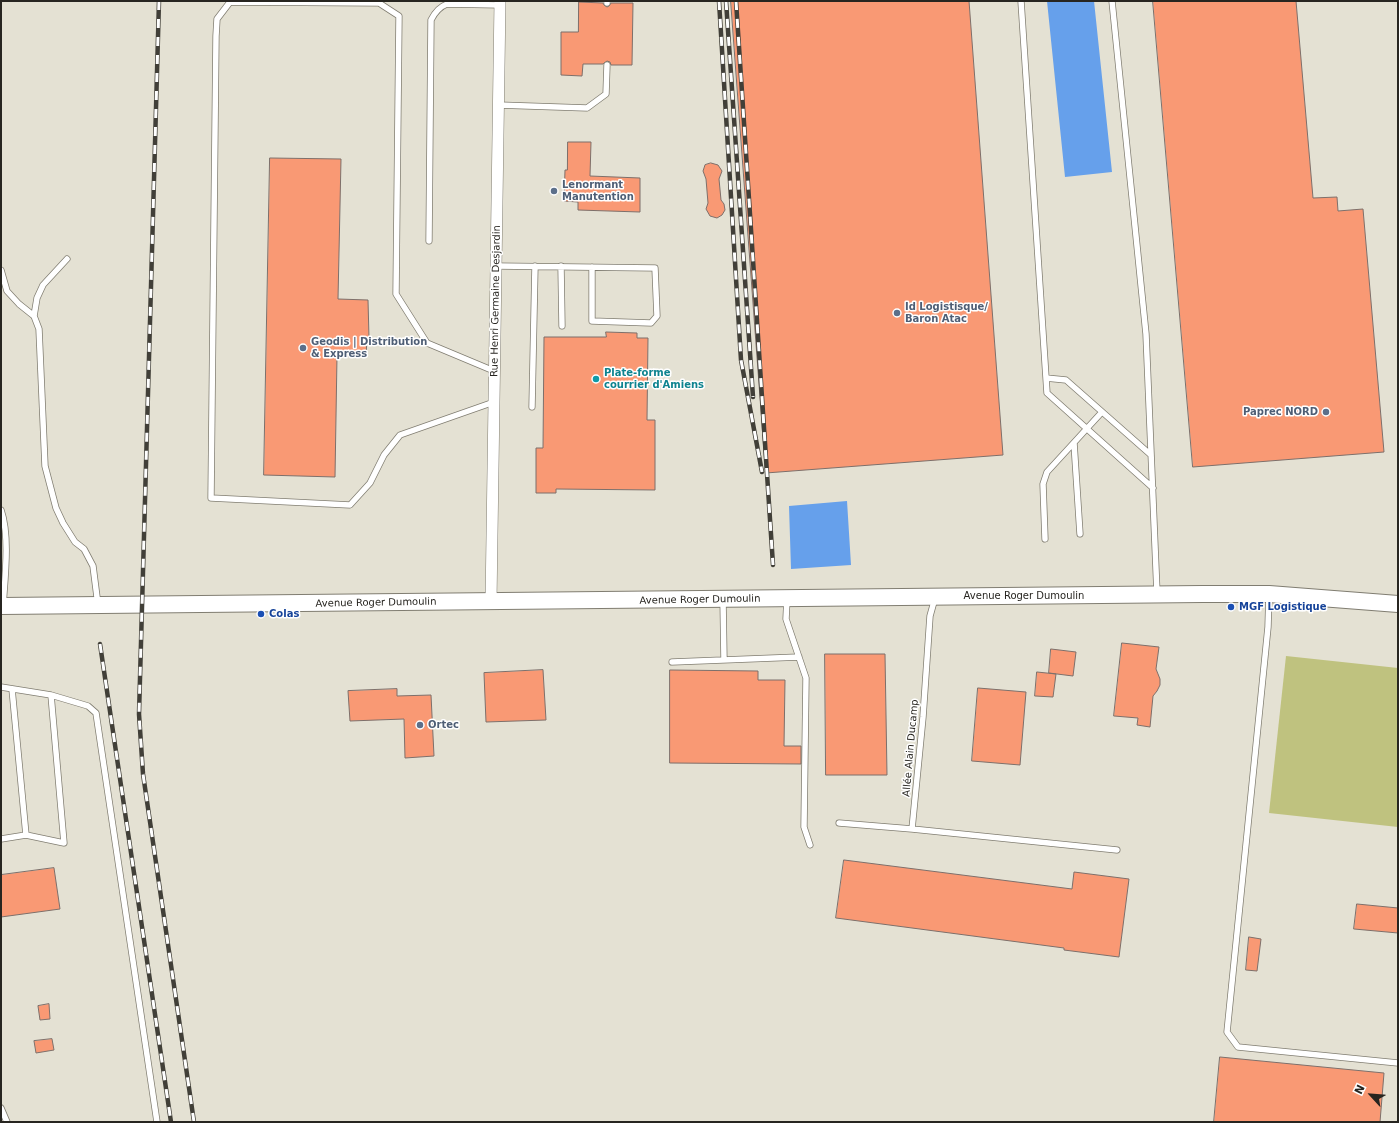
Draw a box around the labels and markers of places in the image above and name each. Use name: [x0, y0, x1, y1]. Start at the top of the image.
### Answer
place label: Lenormant Manutention: [562, 179, 634, 202]
marker: Lenormant Manutention: [549, 186, 559, 196]
place label: Id Logistisque/ Baron Atac: [905, 301, 988, 324]
marker: Id Logistisque/ Baron Atac: [892, 308, 902, 318]
place label: Geodis | Distribution & Express: [311, 336, 427, 360]
marker: Geodis | Distribution & Express: [298, 343, 308, 353]
place label: Plate-forme courrier d'Amiens: [604, 367, 704, 390]
marker: Plate-forme courrier d'Amiens: [591, 374, 601, 384]
place label: Paprec NORD: [1243, 406, 1318, 418]
marker: Paprec NORD: [1321, 407, 1331, 417]
place label: MGF Logistique: [1239, 601, 1327, 613]
marker: MGF Logistique: [1226, 602, 1236, 612]
place label: Colas: [269, 608, 299, 620]
marker: Colas: [256, 609, 266, 619]
place label: Ortec: [428, 719, 459, 731]
marker: Ortec: [415, 720, 425, 730]

